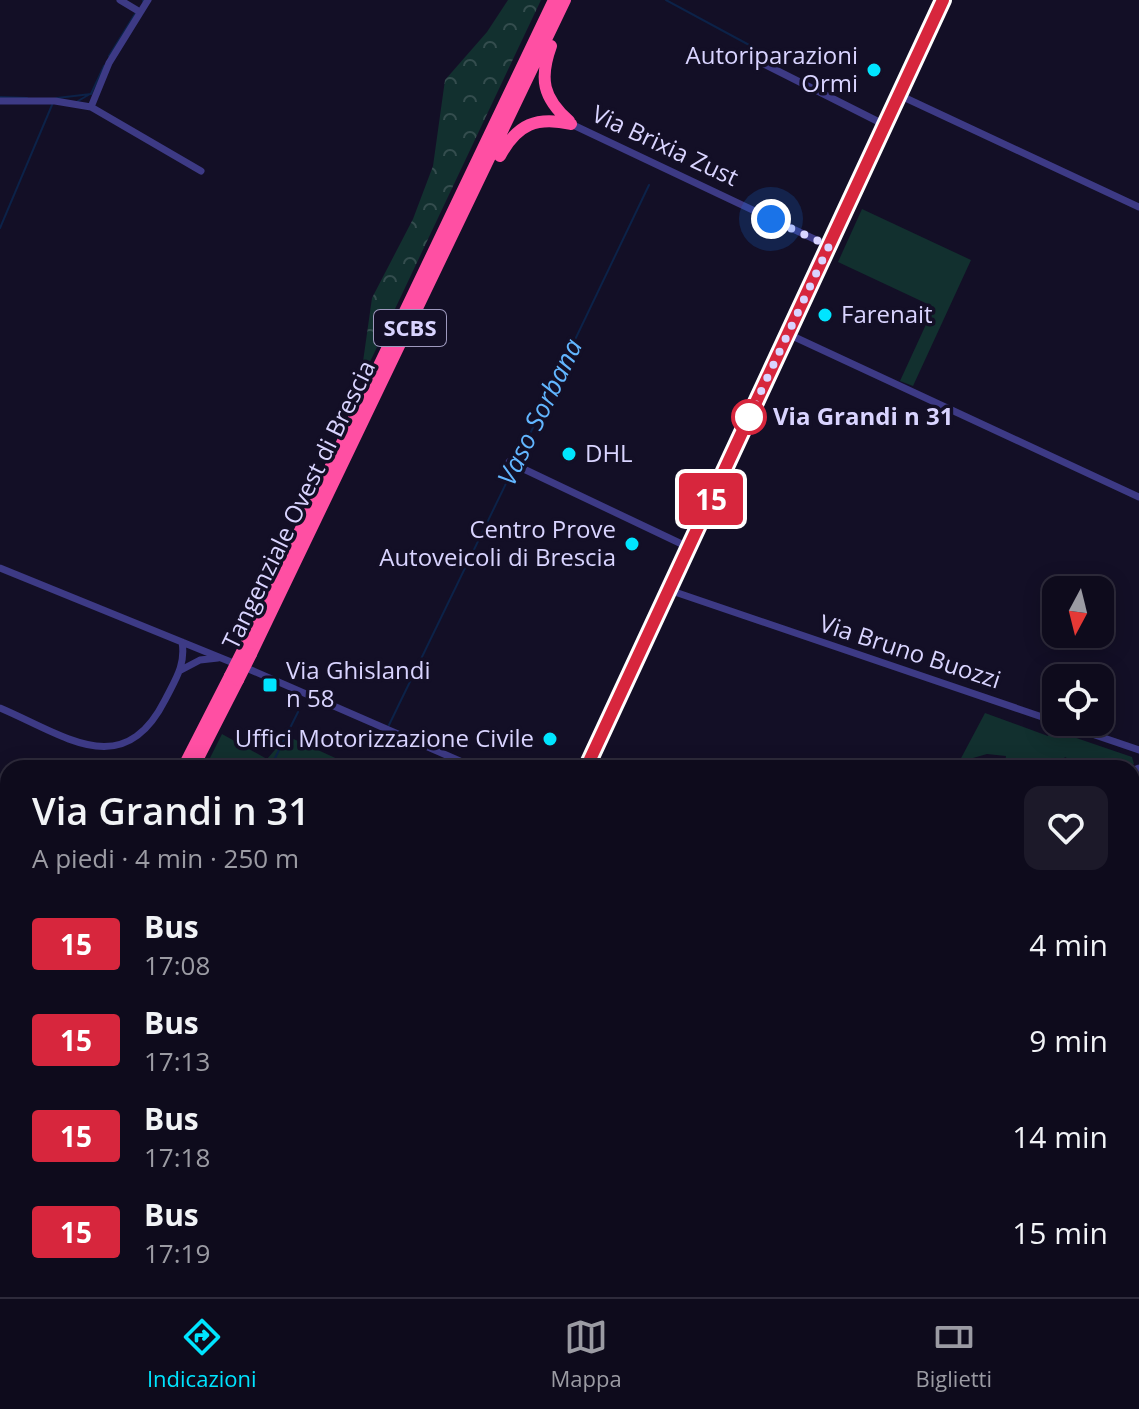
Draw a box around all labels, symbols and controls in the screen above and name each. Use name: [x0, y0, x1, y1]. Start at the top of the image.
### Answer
place label: Autoriparazioni Ormi: [686, 38, 858, 99]
marker: Autoriparazioni Ormi: [865, 61, 883, 79]
street label: Via Brixia Zust: [587, 96, 744, 193]
your location: [751, 199, 791, 239]
place label: Farenait: [841, 297, 933, 330]
marker: Farenait: [816, 306, 834, 324]
road number: SCBS: [374, 310, 446, 346]
water label: Vaso Sorbana: [488, 332, 590, 491]
street label: Tangenziale Ovest di Brescia: [213, 354, 382, 654]
place label: Via Grandi n 31: [773, 399, 953, 432]
marker: Via Grandi n 31: [732, 400, 766, 434]
place label: DHL: [585, 436, 633, 469]
marker: DHL: [560, 445, 578, 463]
line badge: 15: [675, 473, 747, 525]
text: 15: [695, 480, 727, 518]
place label: Centro Prove Autoveicoli di Brescia: [379, 512, 616, 573]
marker: Centro Prove Autoveicoli di Brescia: [623, 535, 641, 553]
north arrow: [1042, 576, 1114, 648]
map controls: [1042, 576, 1114, 736]
street label: Via Bruno Buozzi: [816, 606, 1005, 695]
place label: Via Ghislandi n 58: [286, 653, 430, 714]
button: locate: [1042, 664, 1114, 736]
marker: Via Ghislandi n 58: [261, 676, 279, 694]
place label: Uffici Motorizzazione Civile: [235, 721, 534, 754]
marker: Uffici Motorizzazione Civile: [541, 730, 559, 748]
text: Via Grandi n 31: [32, 784, 310, 836]
button: heart: [1024, 786, 1108, 870]
text: A piedi · 4 min · 250 m: [32, 840, 299, 876]
text: Bus: [144, 906, 199, 947]
text: 4 min: [1029, 924, 1108, 965]
text: 15: [60, 925, 92, 963]
text: 17:08: [144, 947, 210, 983]
text: Bus: [144, 1002, 199, 1043]
text: 9 min: [1029, 1020, 1108, 1061]
text: 15: [60, 1021, 92, 1059]
text: 17:13: [144, 1043, 210, 1079]
text: Bus: [144, 1098, 199, 1139]
text: 14 min: [1012, 1116, 1108, 1157]
text: 15: [60, 1117, 92, 1155]
text: 17:18: [144, 1139, 210, 1175]
text: Bus: [144, 1194, 199, 1235]
text: 15 min: [1012, 1212, 1108, 1253]
text: 15: [60, 1213, 92, 1251]
text: 17:19: [144, 1235, 210, 1271]
tab: Indicazioni: [147, 1315, 257, 1393]
tab: Mappa: [550, 1315, 622, 1393]
tab: Biglietti: [916, 1315, 992, 1393]

